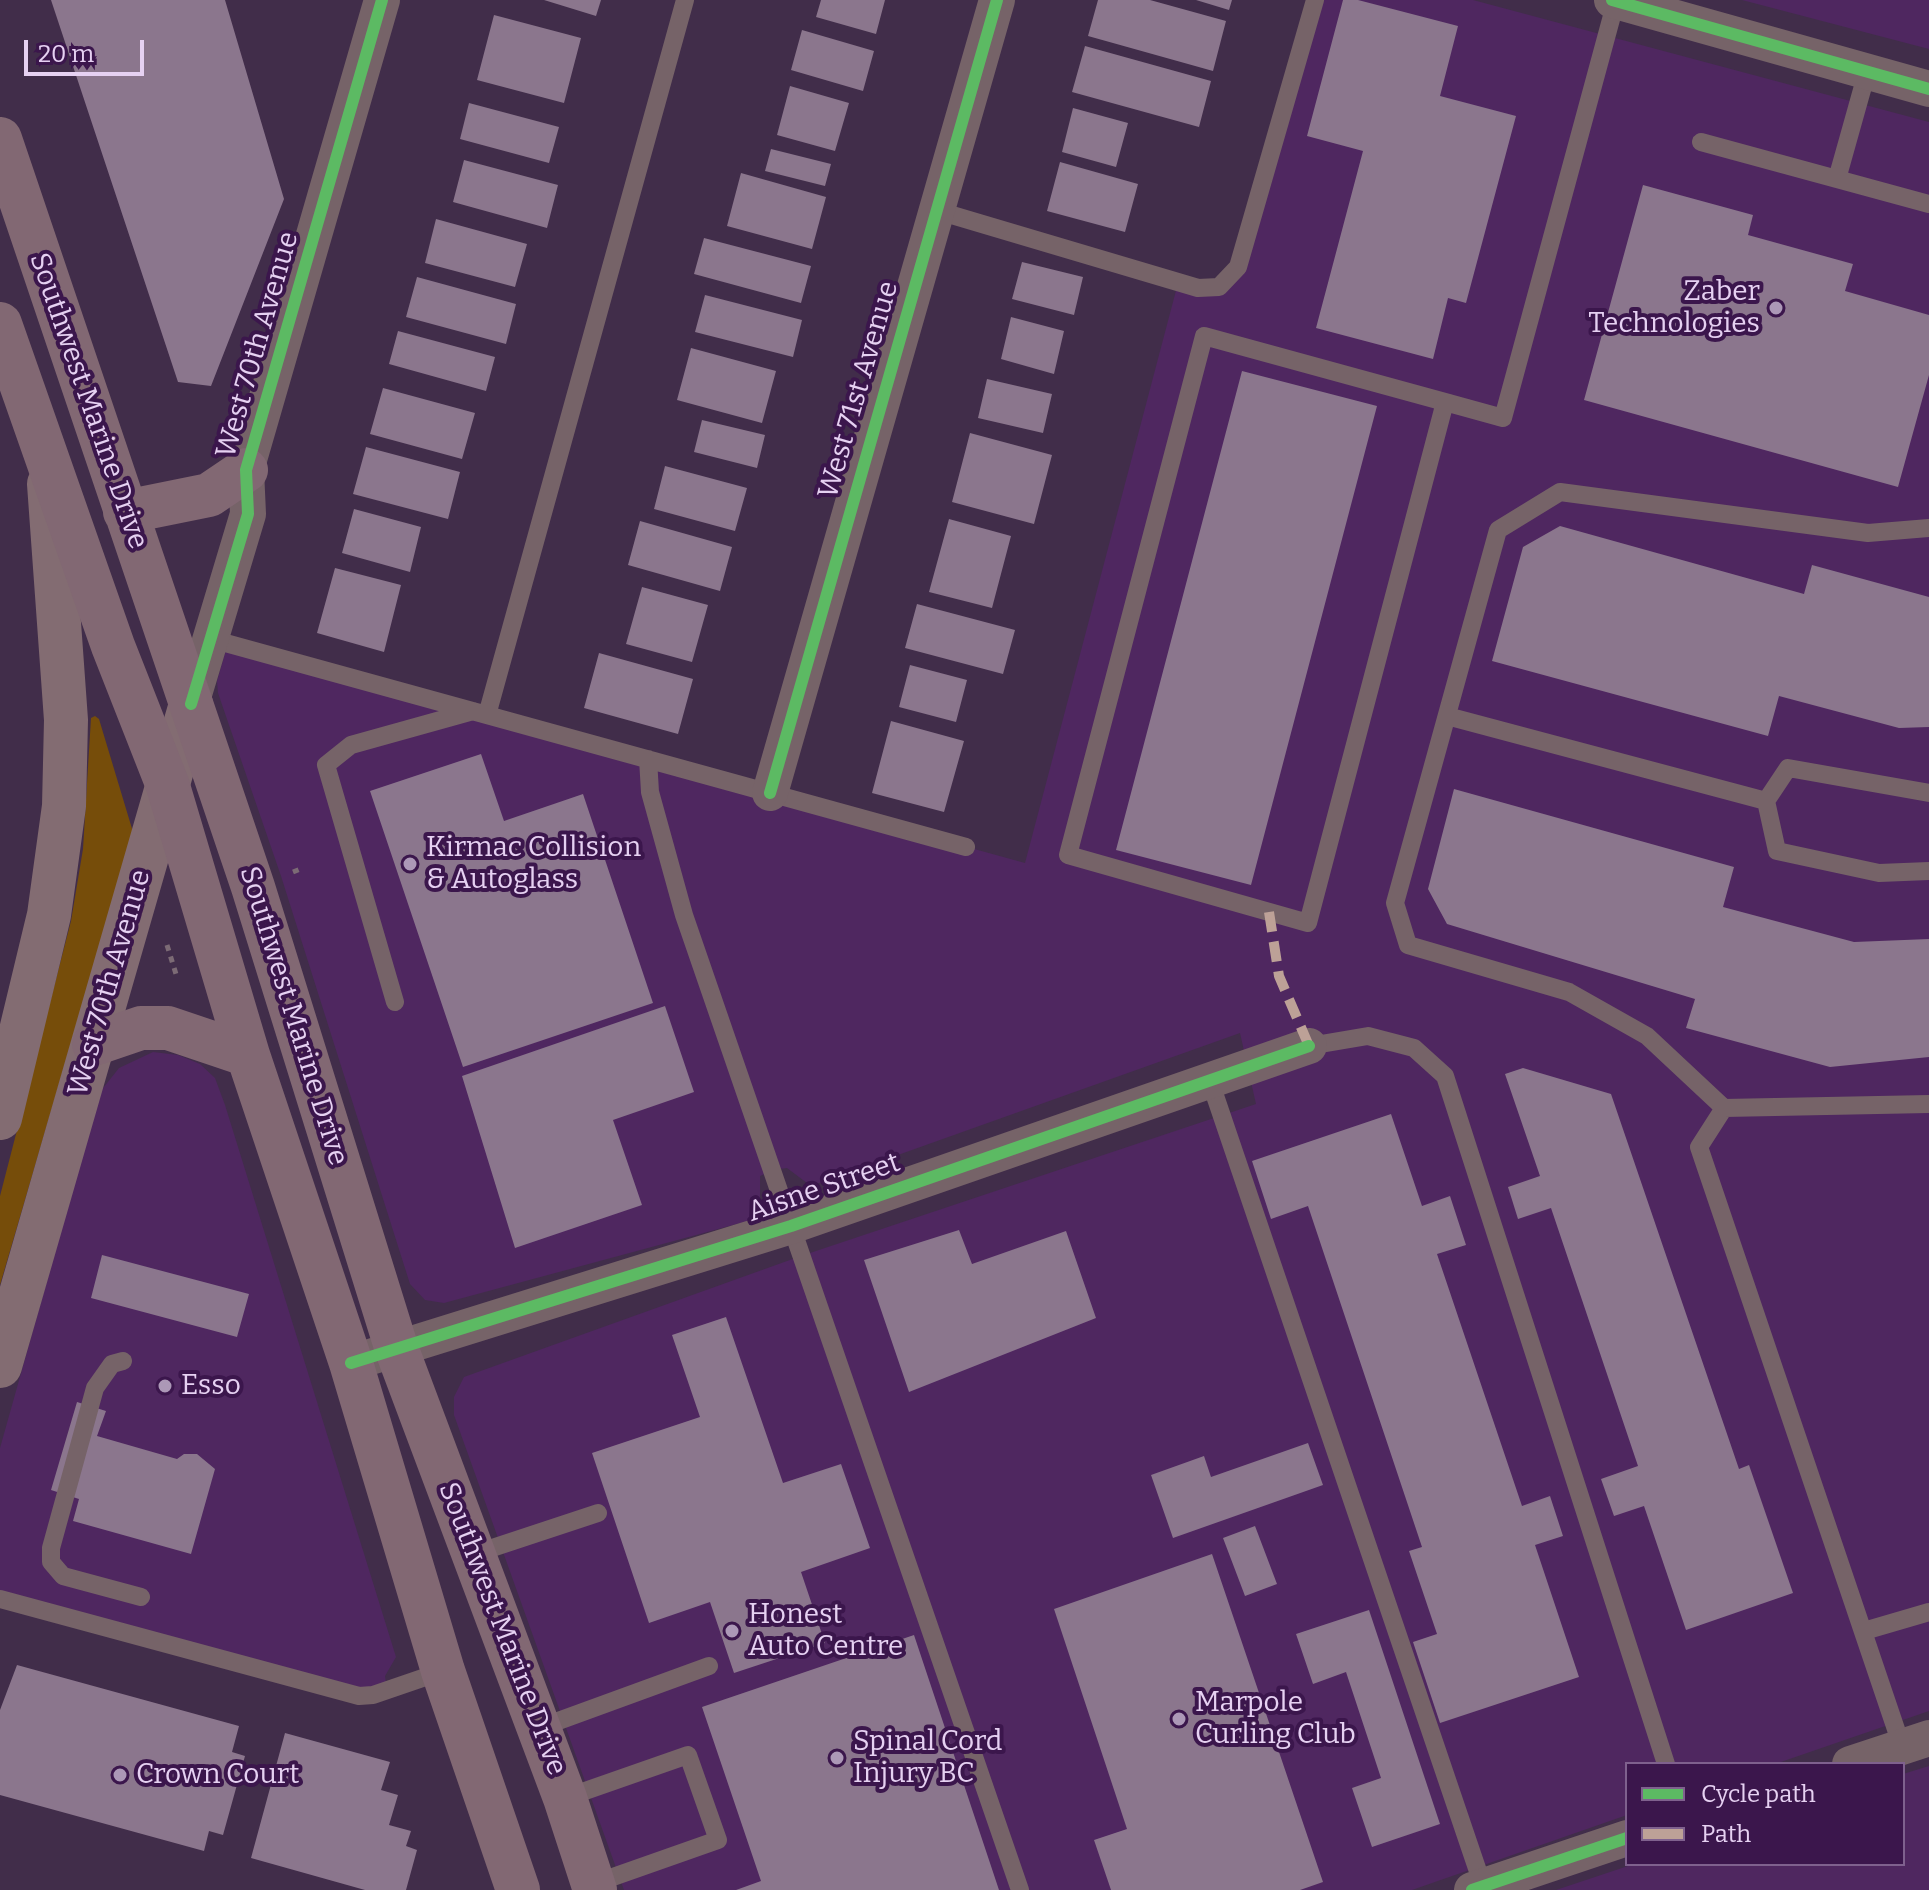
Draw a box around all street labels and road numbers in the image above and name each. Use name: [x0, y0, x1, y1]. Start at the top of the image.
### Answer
street label: West 70th Avenue: [210, 228, 306, 462]
street label: Southwest Marine Drive: [22, 249, 154, 553]
street label: West 71st Avenue: [812, 278, 906, 502]
street label: Southwest Marine Drive: [232, 863, 354, 1169]
street label: West 70th Avenue: [62, 866, 158, 1100]
street label: Aisne Street: [743, 1146, 905, 1230]
street label: Southwest Marine Drive: [431, 1478, 573, 1780]

